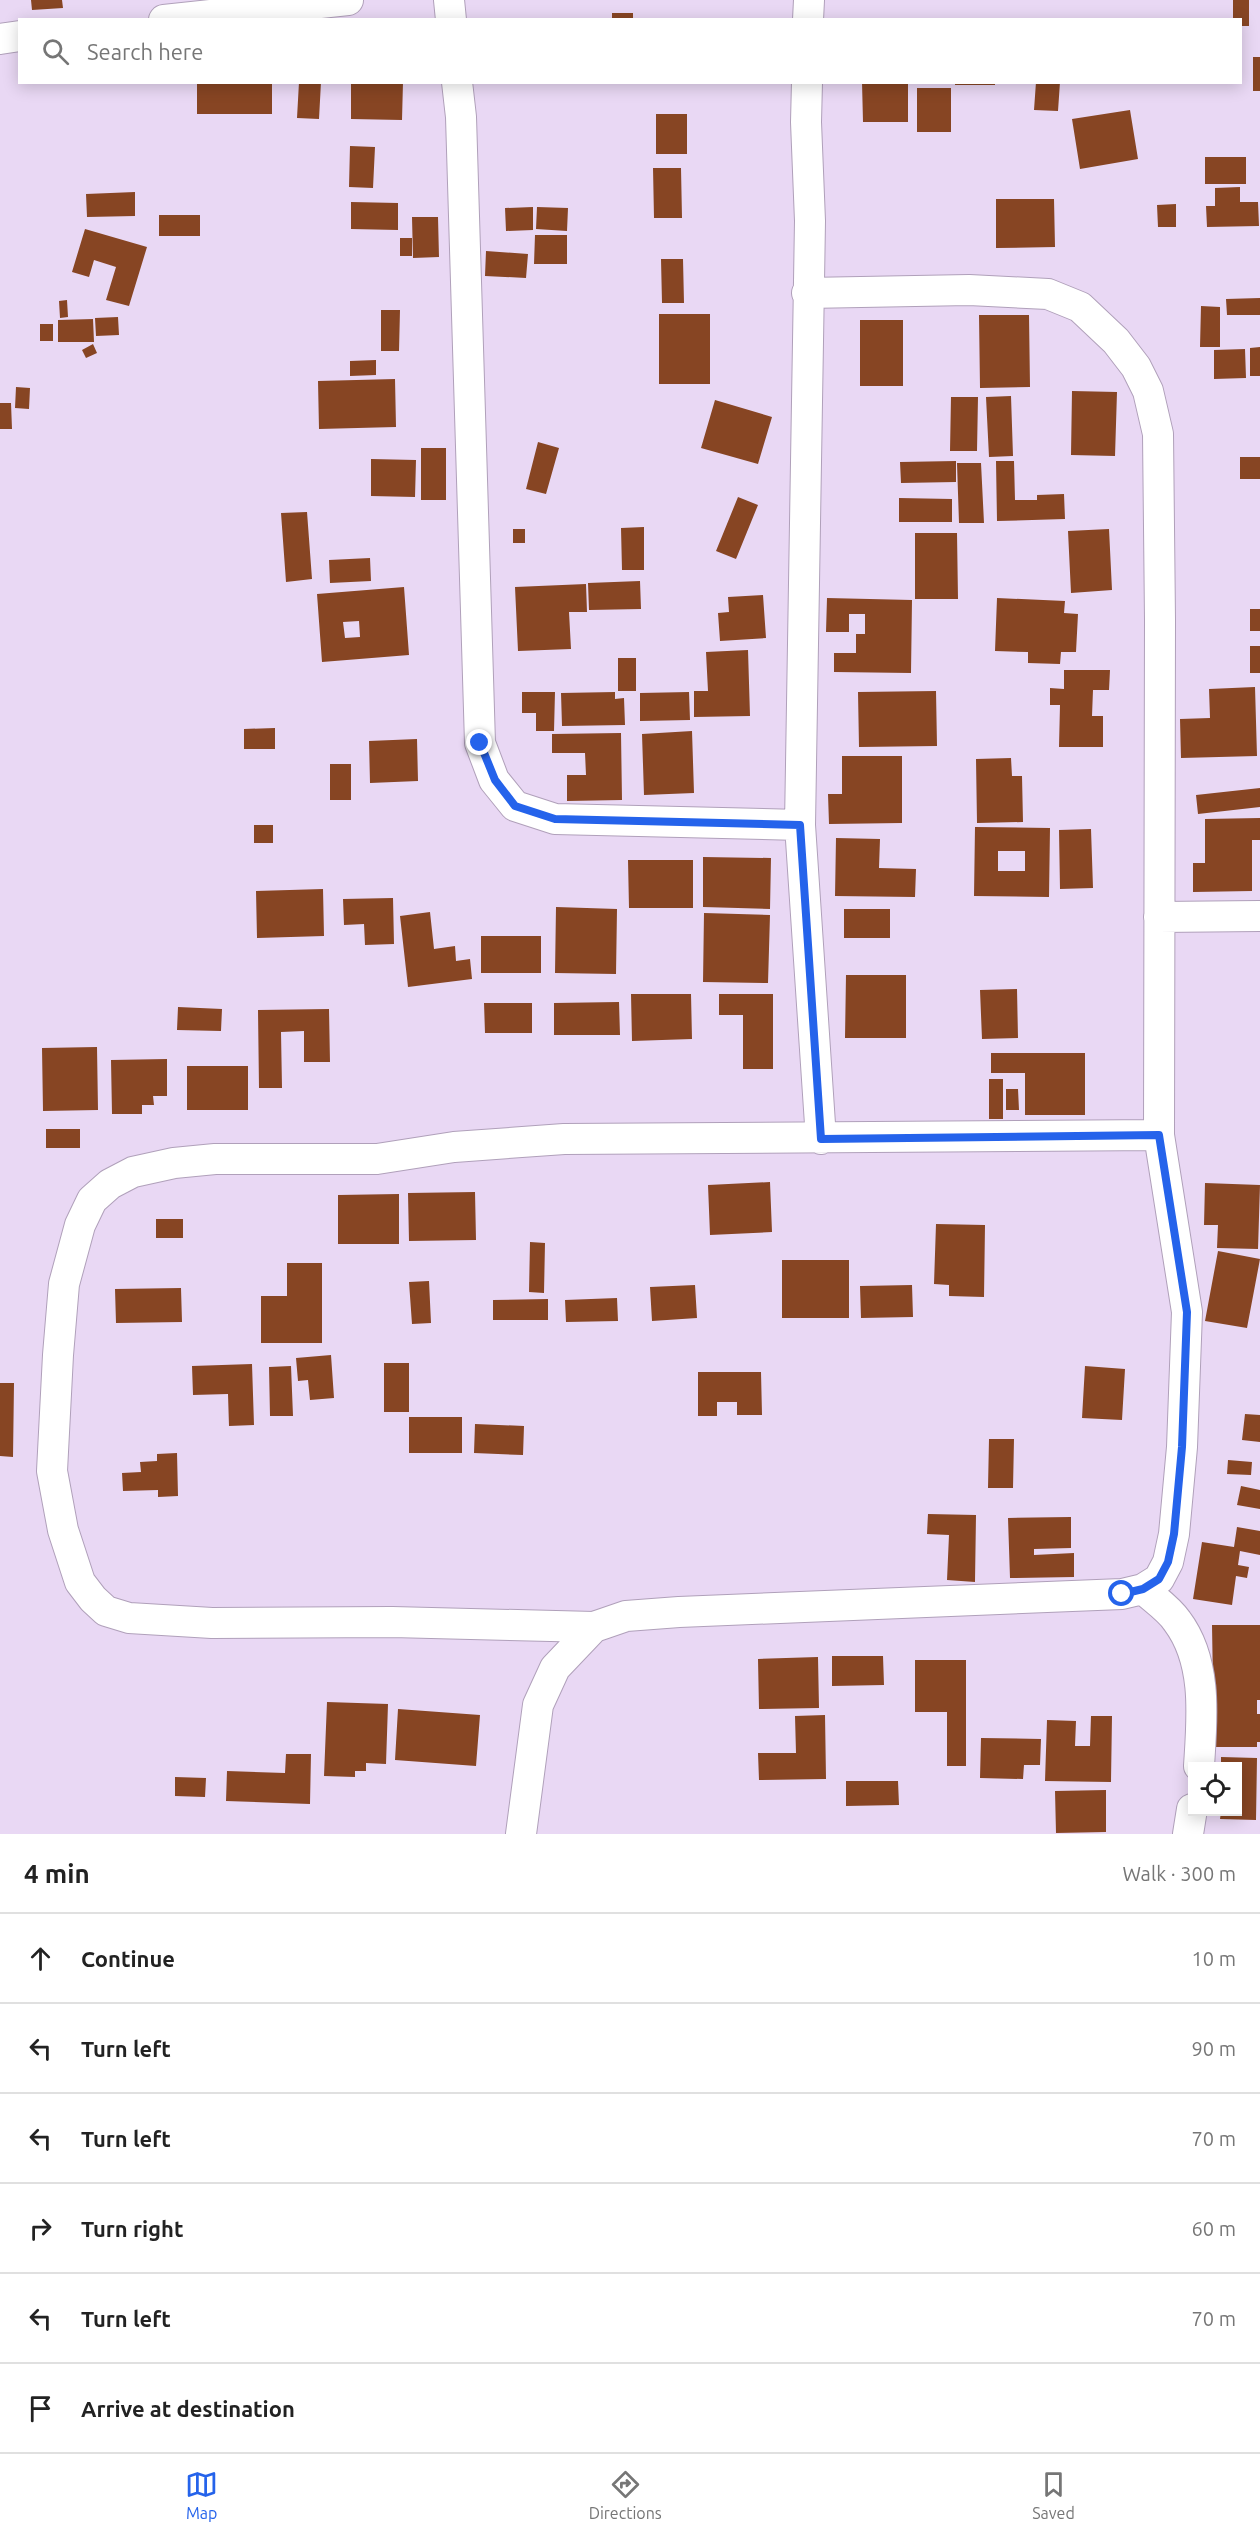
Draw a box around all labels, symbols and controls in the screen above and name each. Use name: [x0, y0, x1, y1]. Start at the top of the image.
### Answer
search box: [18, 18, 1242, 84]
icon: search: [39, 35, 72, 68]
text: Search here: [87, 39, 203, 64]
route end: [466, 729, 492, 755]
route start: [1108, 1580, 1134, 1606]
map controls: [1188, 1762, 1242, 1816]
button: locate: [1188, 1762, 1242, 1816]
text: 4 min: [24, 1859, 90, 1888]
text: Walk · 300 m: [1123, 1862, 1236, 1885]
icon: ahead: [24, 1942, 57, 1975]
text: Continue: [81, 1946, 175, 1971]
text: 10 m: [1192, 1947, 1236, 1970]
icon: left: [24, 2032, 57, 2065]
text: Turn left: [81, 2036, 171, 2061]
text: 90 m: [1192, 2037, 1236, 2060]
icon: left: [24, 2122, 57, 2155]
text: Turn left: [81, 2126, 171, 2151]
text: 70 m: [1192, 2127, 1236, 2150]
icon: right: [24, 2212, 57, 2245]
text: Turn right: [81, 2216, 183, 2241]
text: 60 m: [1192, 2217, 1236, 2240]
icon: left: [24, 2302, 57, 2335]
text: Turn left: [81, 2306, 171, 2331]
text: 70 m: [1192, 2307, 1236, 2330]
icon: arrive: [24, 2392, 57, 2425]
text: Arrive at destination: [81, 2396, 295, 2421]
tab: Map: [185, 2468, 218, 2522]
tab: Directions: [589, 2468, 662, 2522]
tab: Saved: [1032, 2468, 1075, 2522]

